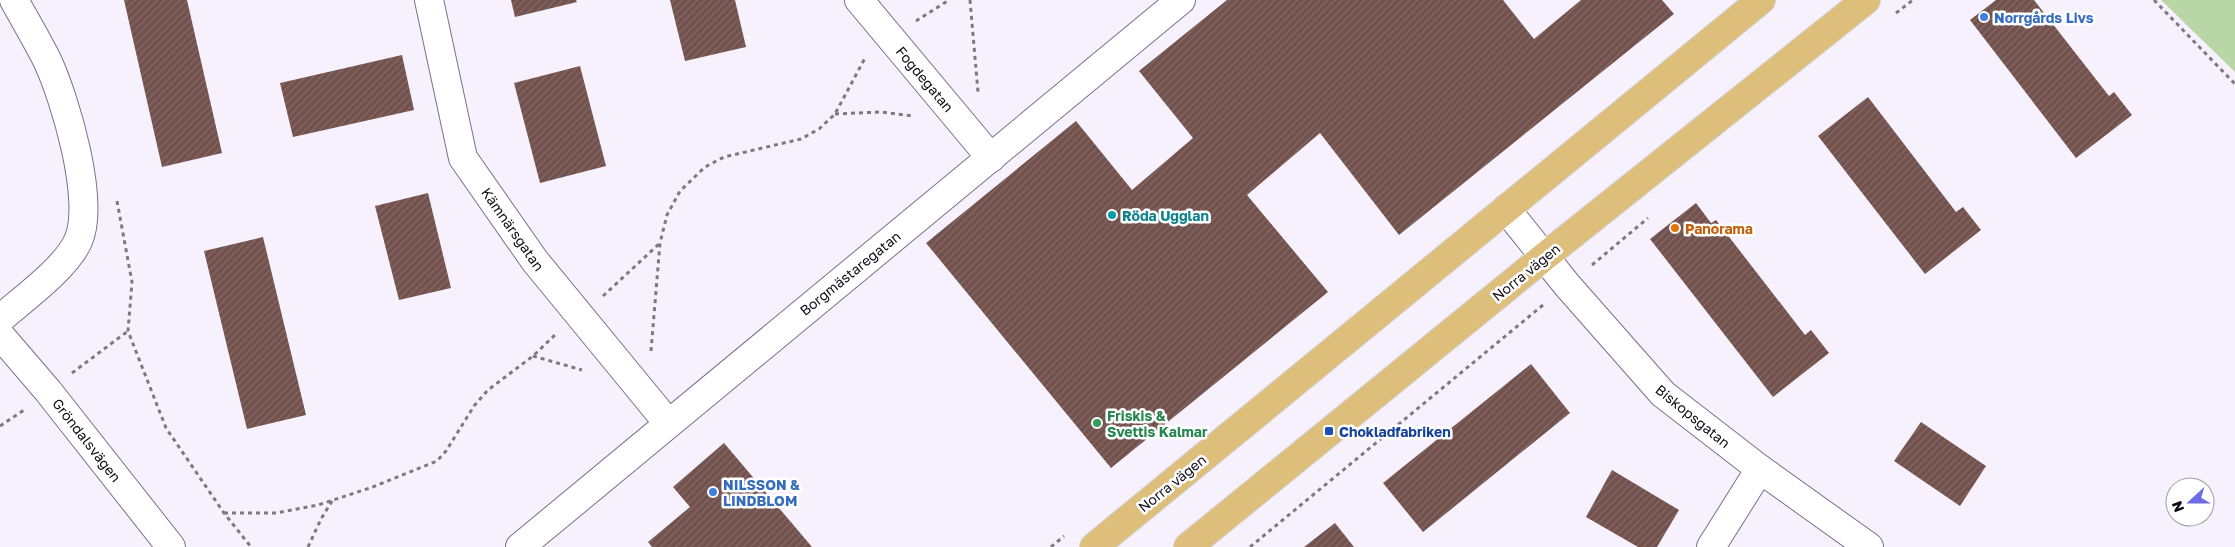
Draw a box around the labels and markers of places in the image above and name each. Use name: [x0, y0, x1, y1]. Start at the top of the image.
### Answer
place label: Norrgårds Livs: [1994, 9, 2094, 26]
marker: Norrgårds Livs: [1978, 11, 1990, 23]
place label: Röda Ugglan: [1122, 207, 1209, 224]
marker: Röda Ugglan: [1106, 209, 1118, 221]
place label: Panorama: [1685, 220, 1753, 237]
marker: Panorama: [1669, 222, 1681, 234]
place label: Friskis & Svettis Kalmar: [1107, 407, 1208, 440]
marker: Friskis & Svettis Kalmar: [1091, 417, 1103, 429]
place label: Chokladfabriken: [1339, 423, 1451, 440]
marker: Chokladfabriken: [1323, 425, 1335, 437]
place label: NILSSON & LINDBLOM: [723, 476, 800, 509]
marker: NILSSON & LINDBLOM: [707, 486, 719, 498]

